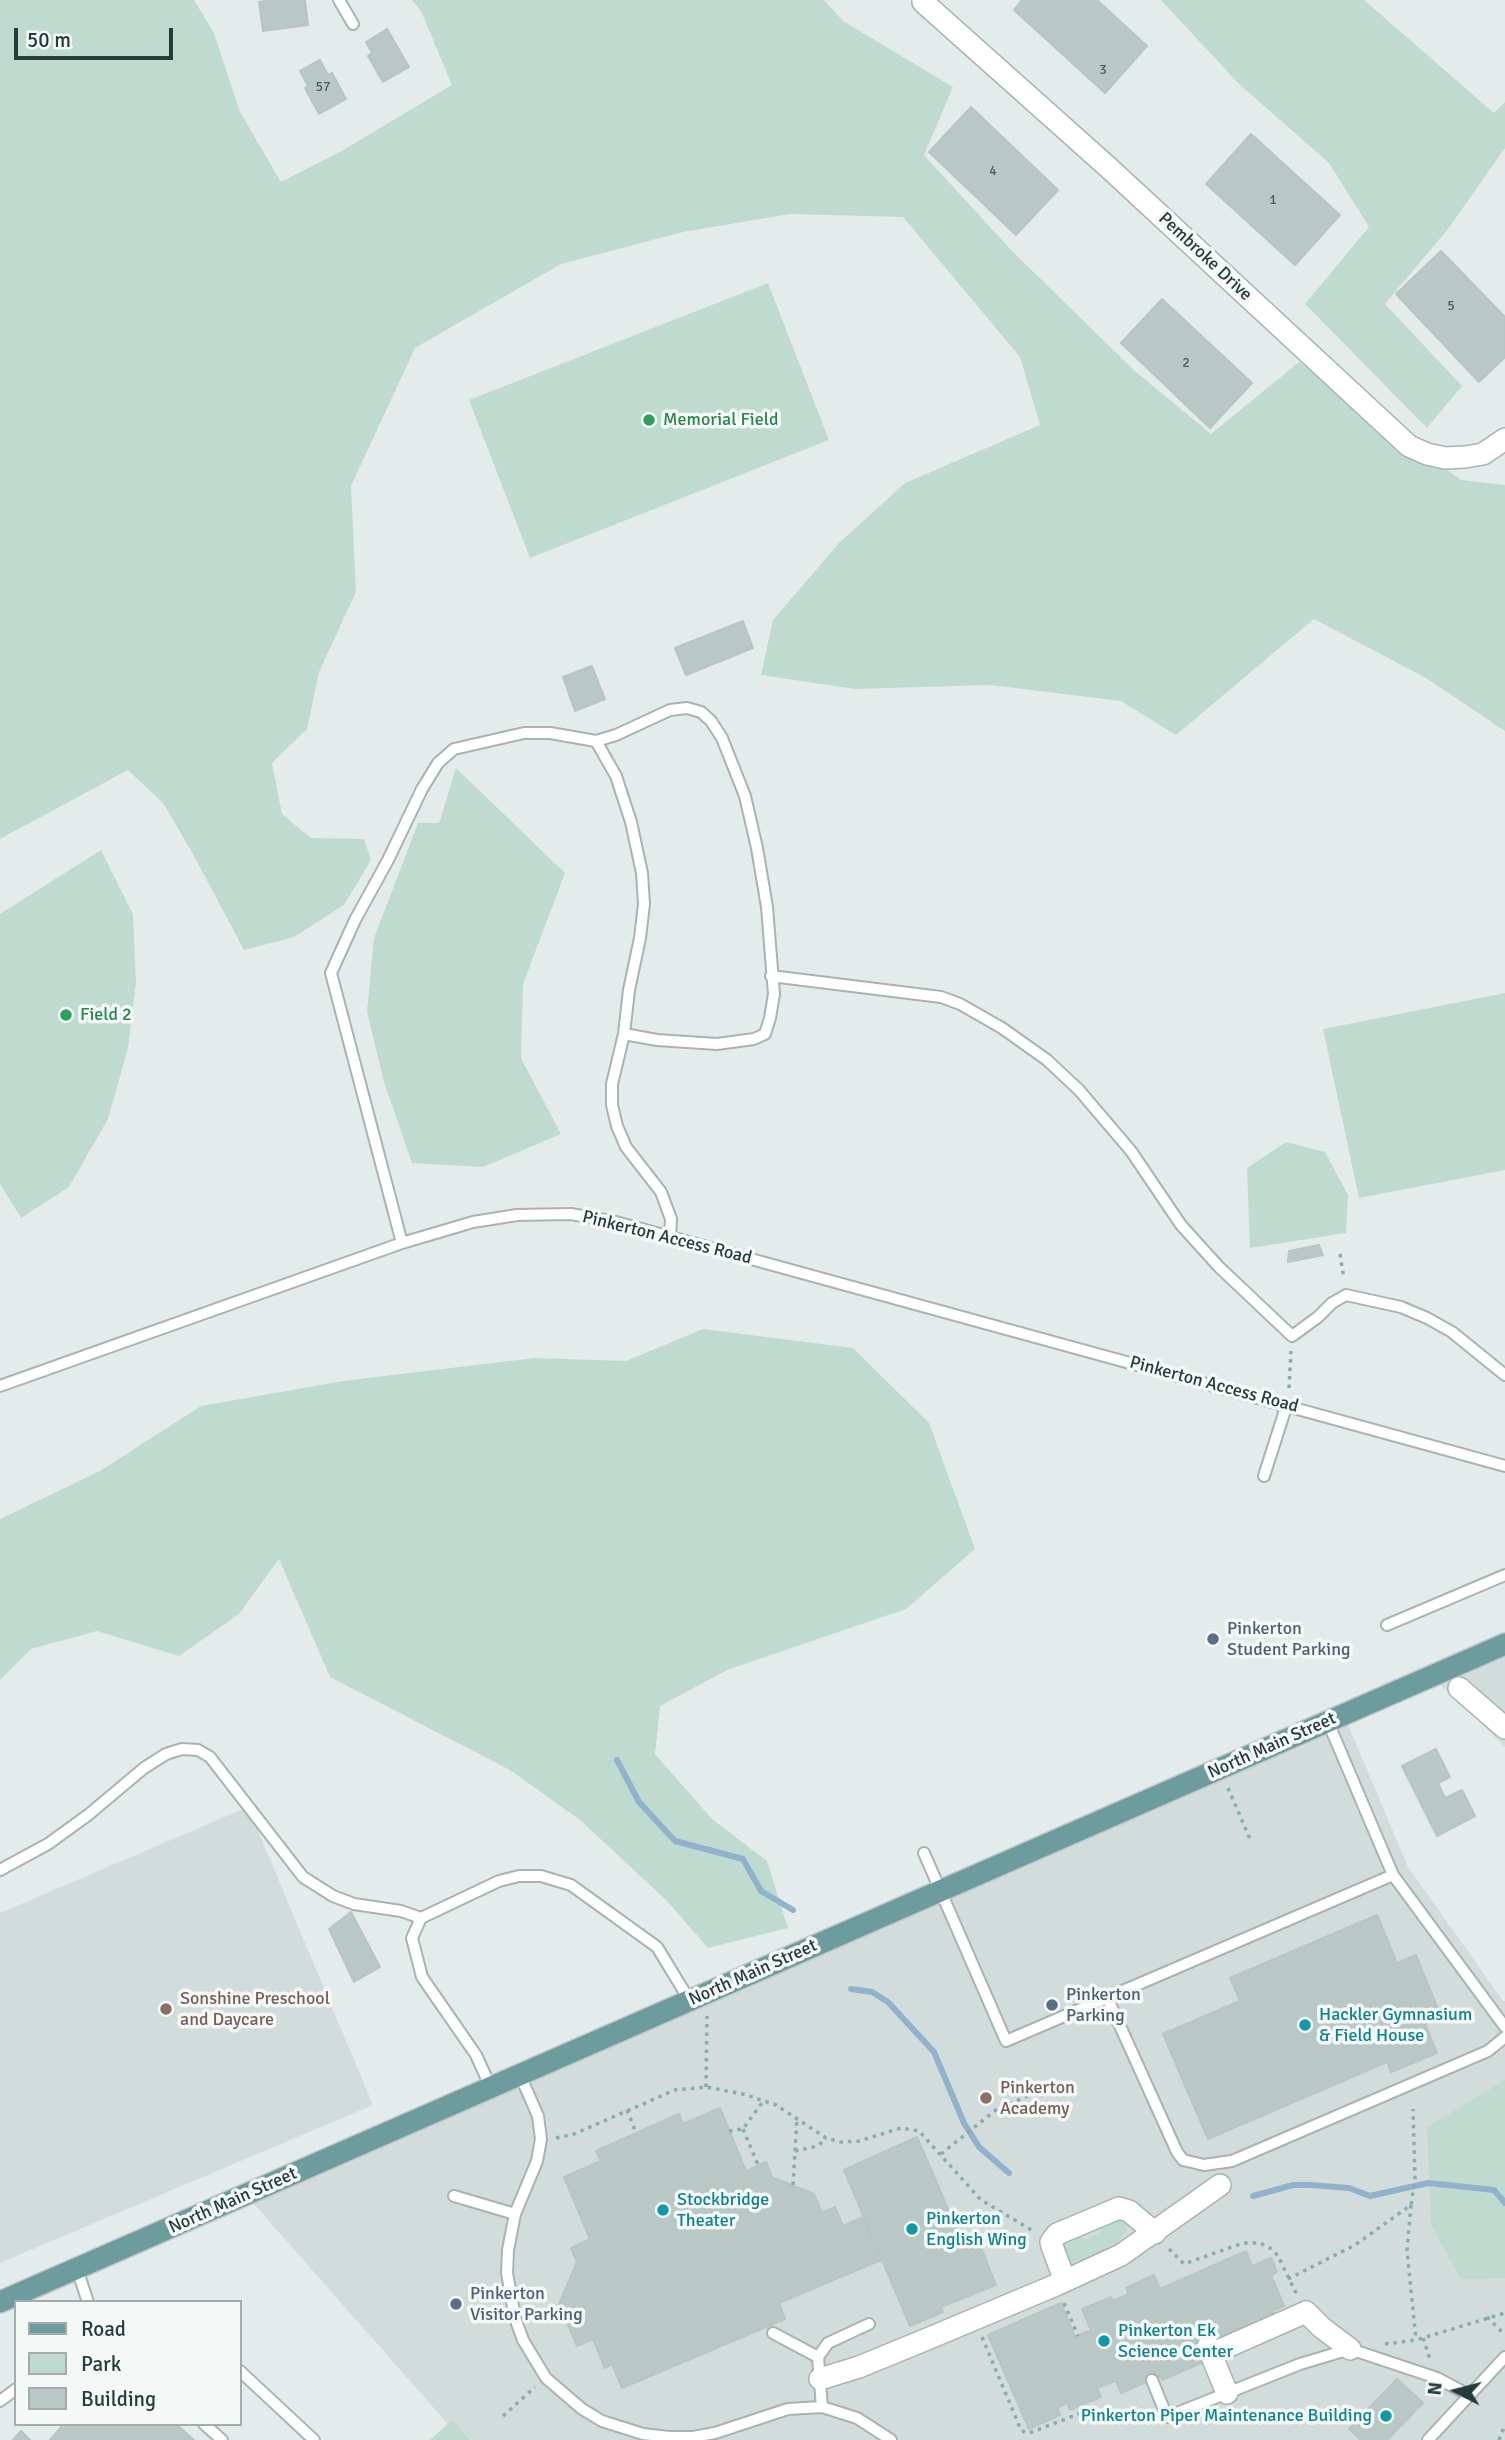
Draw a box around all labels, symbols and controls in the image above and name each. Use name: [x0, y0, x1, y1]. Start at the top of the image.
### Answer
scale bar: [18, 14, 177, 58]
text: 50 m: [27, 27, 71, 53]
house number: 3: [1099, 62, 1107, 78]
house number: 57: [315, 79, 331, 95]
house number: 4: [989, 163, 997, 179]
house number: 1: [1269, 192, 1277, 208]
street label: Pembroke Drive: [1154, 208, 1256, 306]
house number: 5: [1447, 298, 1455, 314]
house number: 2: [1182, 355, 1190, 371]
place label: Memorial Field: [663, 409, 778, 431]
marker: Memorial Field: [641, 412, 657, 428]
place label: Field 2: [80, 1004, 132, 1026]
marker: Field 2: [58, 1007, 74, 1023]
street label: Pinkerton Access Road: [580, 1207, 754, 1269]
street label: Pinkerton Access Road: [1127, 1352, 1301, 1418]
place label: Pinkerton Student Parking: [1227, 1618, 1350, 1660]
marker: Pinkerton Student Parking: [1205, 1631, 1221, 1647]
street label: North Main Street: [1205, 1708, 1339, 1784]
street label: North Main Street: [686, 1935, 820, 2011]
place label: Pinkerton Parking: [1066, 1984, 1141, 2026]
place label: Sonshine Preschool and Daycare: [180, 1988, 330, 2030]
marker: Pinkerton Parking: [1044, 1997, 1060, 2013]
marker: Sonshine Preschool and Daycare: [158, 2001, 174, 2017]
place label: Hackler Gymnasium & Field House: [1319, 2004, 1472, 2046]
marker: Hackler Gymnasium & Field House: [1297, 2017, 1313, 2033]
place label: Pinkerton Academy: [1000, 2077, 1075, 2120]
marker: Pinkerton Academy: [978, 2090, 994, 2106]
street label: North Main Street: [166, 2163, 300, 2239]
place label: Stockbridge Theater: [677, 2189, 769, 2232]
marker: Stockbridge Theater: [655, 2202, 671, 2218]
place label: Pinkerton English Wing: [926, 2208, 1027, 2250]
marker: Pinkerton English Wing: [904, 2221, 920, 2237]
place label: Pinkerton Visitor Parking: [470, 2283, 583, 2326]
marker: Pinkerton Visitor Parking: [448, 2296, 464, 2312]
legend: [14, 2300, 242, 2426]
text: Road: [81, 2316, 126, 2342]
place label: Pinkerton Ek Science Center: [1118, 2320, 1233, 2362]
marker: Pinkerton Ek Science Center: [1096, 2333, 1112, 2349]
text: Park: [81, 2351, 121, 2377]
north arrow: [1421, 2356, 1491, 2426]
text: N: [1422, 2381, 1448, 2397]
text: Building: [81, 2386, 156, 2412]
place label: Pinkerton Piper Maintenance Building: [1081, 2405, 1372, 2427]
marker: Pinkerton Piper Maintenance Building: [1378, 2408, 1394, 2424]

